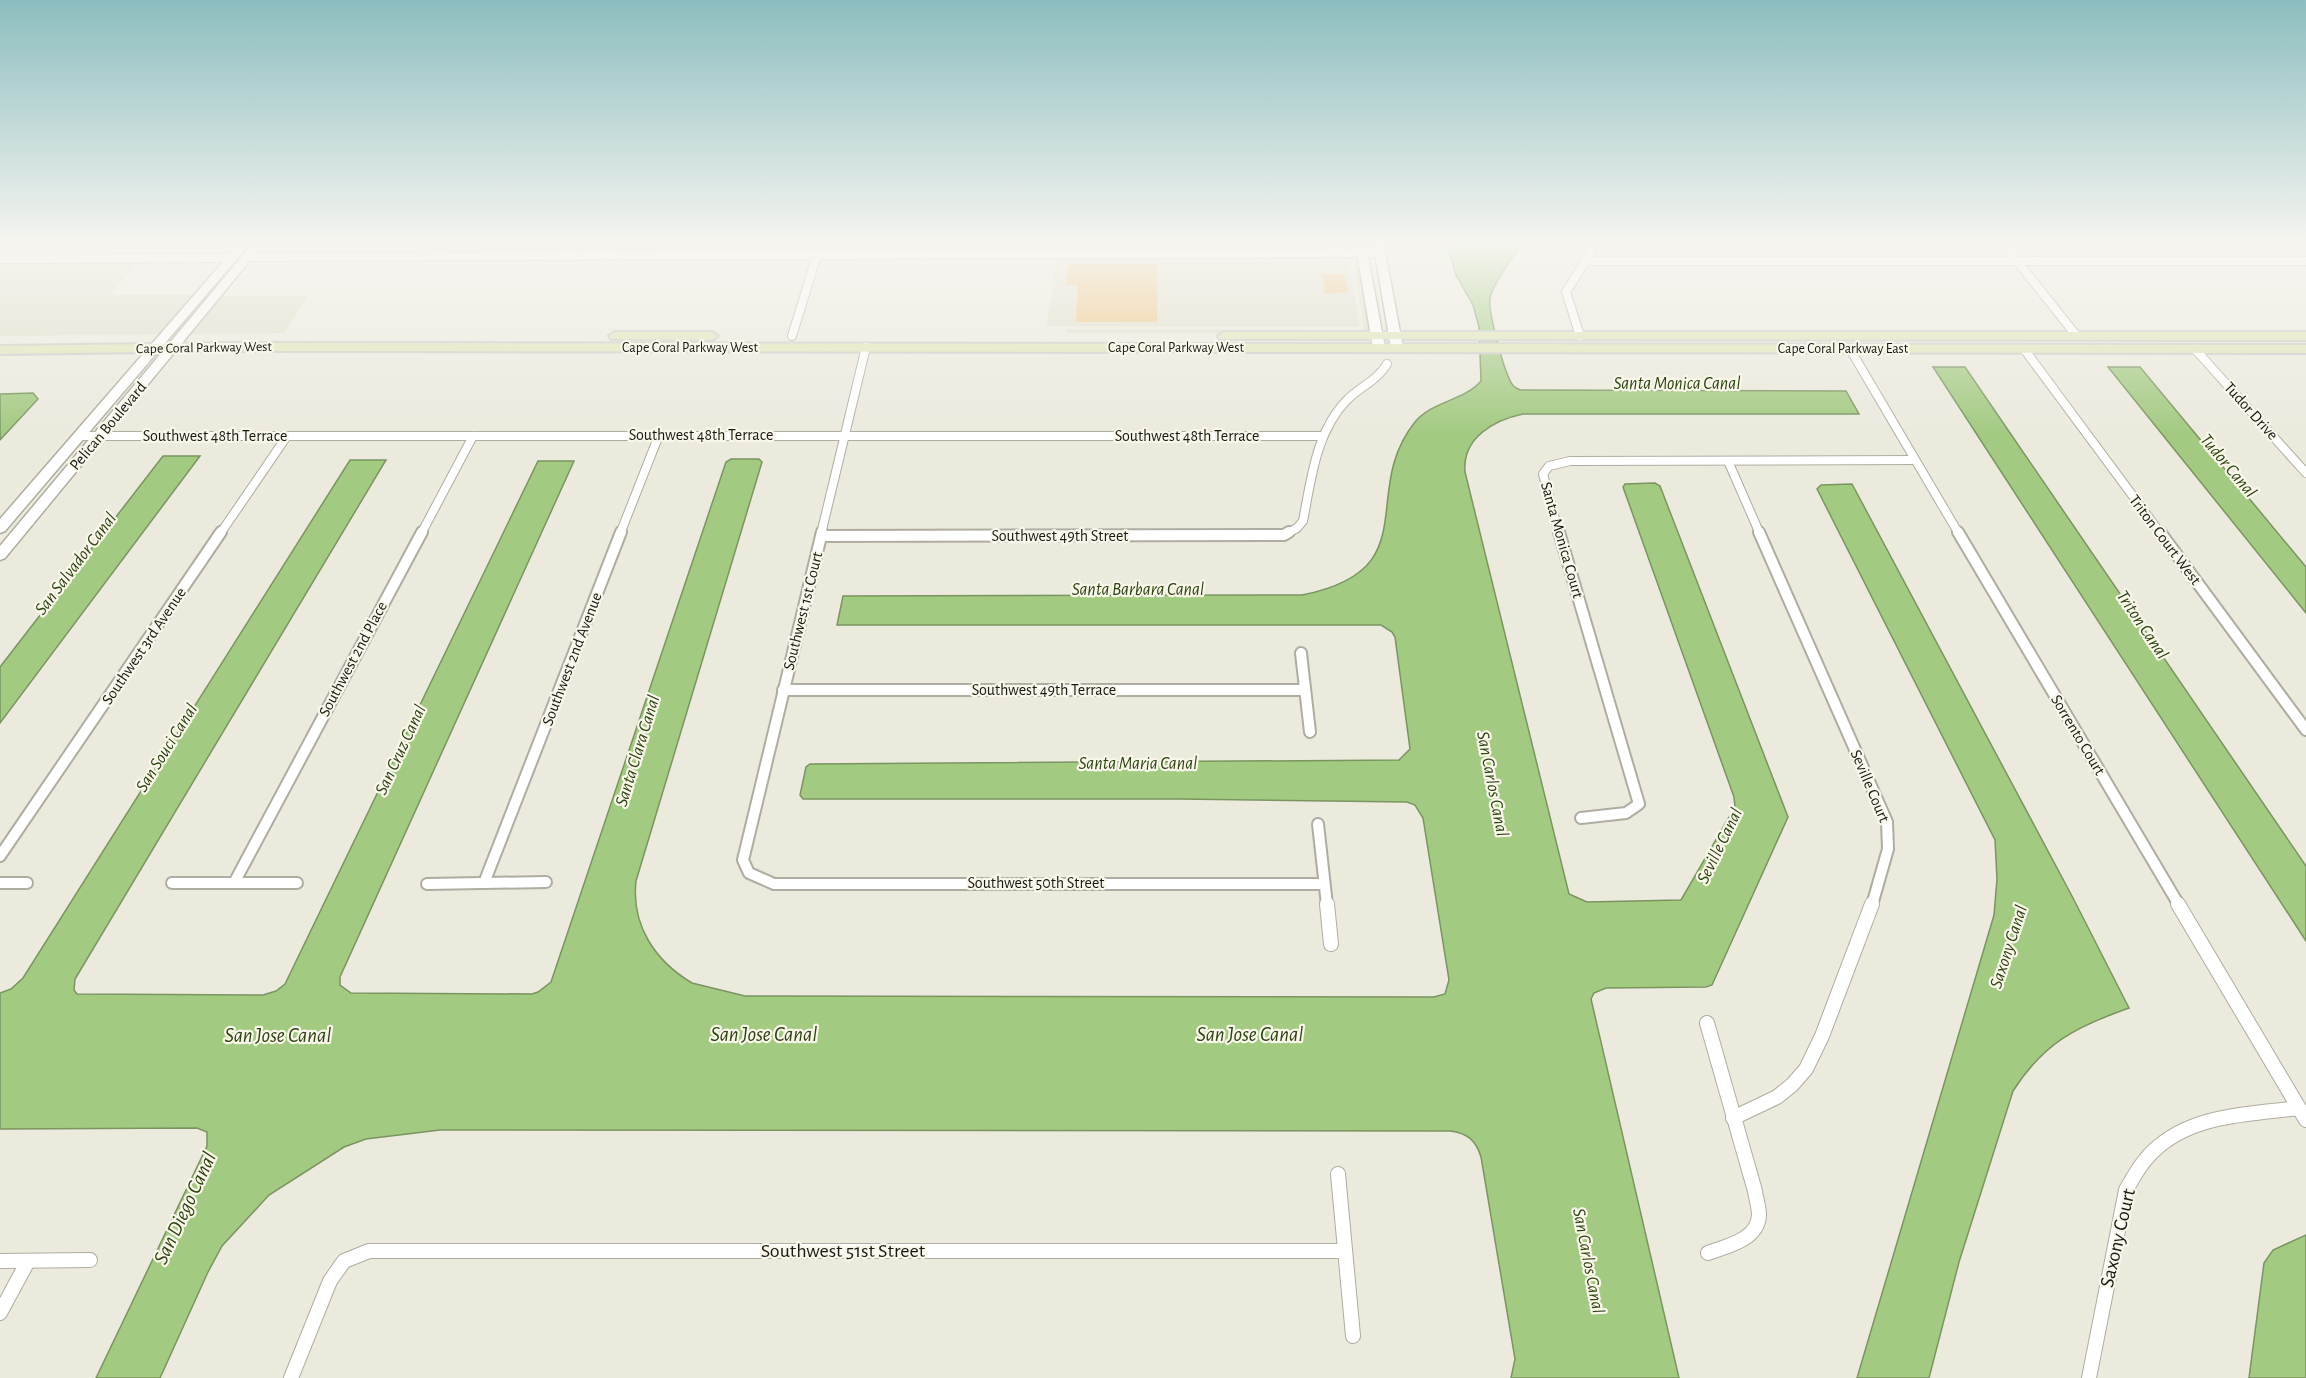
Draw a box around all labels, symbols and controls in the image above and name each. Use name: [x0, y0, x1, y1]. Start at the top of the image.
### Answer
street label: Cape Coral Parkway West: [136, 340, 273, 356]
street label: Cape Coral Parkway West: [622, 341, 758, 355]
street label: Cape Coral Parkway West: [1108, 341, 1244, 355]
street label: Cape Coral Parkway East: [1778, 342, 1909, 356]
water label: Santa Monica Canal: [1613, 375, 1741, 393]
street label: Pelican Boulevard: [67, 379, 149, 473]
street label: Tudor Drive: [2221, 379, 2281, 443]
street label: Southwest 48th Terrace: [629, 427, 773, 443]
street label: Southwest 48th Terrace: [143, 428, 287, 444]
street label: Southwest 48th Terrace: [1115, 428, 1259, 444]
water label: Tudor Canal: [2196, 431, 2260, 501]
street label: Santa Monica Court: [1538, 480, 1586, 600]
street label: Triton Court West: [2126, 492, 2204, 588]
water label: San Salvador Canal: [32, 510, 120, 618]
street label: Southwest 49th Street: [992, 528, 1128, 544]
street label: Southwest 1st Court: [781, 550, 825, 672]
water label: Santa Barbara Canal: [1072, 581, 1204, 599]
street label: Southwest 3rd Avenue: [99, 585, 189, 707]
water label: Triton Canal: [2113, 587, 2171, 663]
street label: Southwest 2nd Avenue: [539, 590, 605, 728]
street label: Southwest 2nd Place: [316, 599, 390, 719]
street label: Southwest 49th Terrace: [972, 682, 1116, 698]
street label: Sorrento Court: [2048, 692, 2108, 778]
water label: Santa Clara Canal: [613, 693, 663, 809]
water label: San Souci Canal: [133, 701, 201, 795]
water label: San Cruz Canal: [372, 702, 430, 798]
water label: San Carlos Canal: [1473, 730, 1511, 838]
street label: Seville Court: [1848, 747, 1892, 825]
water label: Santa Maria Canal: [1078, 755, 1198, 773]
water label: Seville Canal: [1694, 805, 1746, 887]
street label: Southwest 50th Street: [968, 875, 1104, 891]
water label: Saxony Canal: [1987, 903, 2031, 991]
water label: San Jose Canal: [711, 1024, 817, 1045]
water label: San Jose Canal: [1197, 1024, 1303, 1045]
water label: San Jose Canal: [225, 1025, 331, 1046]
water label: San Diego Canal: [150, 1149, 220, 1267]
street label: Saxony Court: [2097, 1186, 2139, 1289]
water label: San Carlos Canal: [1569, 1207, 1607, 1315]
street label: Southwest 51st Street: [761, 1241, 926, 1261]

